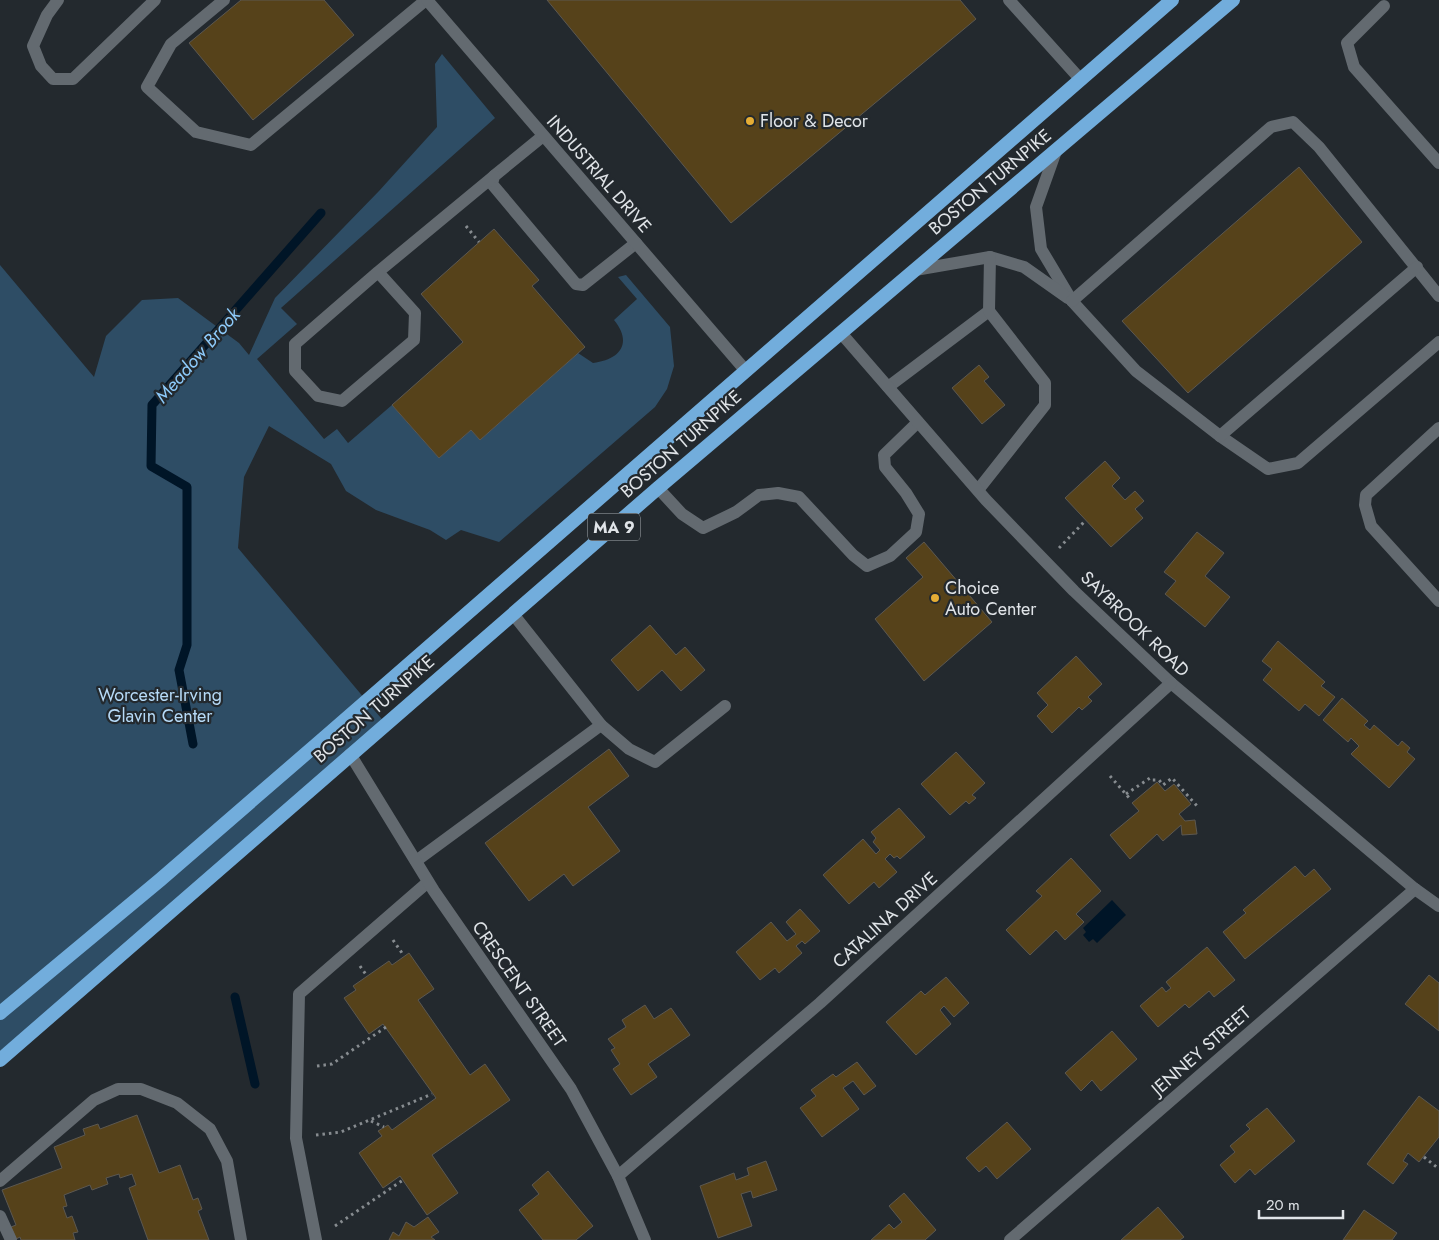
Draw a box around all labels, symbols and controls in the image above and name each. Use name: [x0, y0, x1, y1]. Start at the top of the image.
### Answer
place label: Floor & Decor: [760, 108, 869, 134]
street label: INDUSTRIAL DRIVE: [540, 109, 658, 239]
marker: Floor & Decor: [744, 115, 756, 127]
street label: BOSTON TURNPIKE: [923, 123, 1057, 241]
water label: Meadow Brook: [148, 301, 247, 409]
street label: BOSTON TURNPIKE: [615, 384, 747, 504]
road number: MA 9: [588, 514, 640, 540]
street label: SAYBROOK ROAD: [1075, 565, 1195, 683]
place label: Choice Auto Center: [945, 575, 1037, 622]
marker: Choice Auto Center: [929, 592, 941, 604]
street label: BOSTON TURNPIKE: [308, 649, 440, 769]
park label: Worcester-Irving Glavin Center: [98, 682, 222, 729]
street label: CATALINA DRIVE: [827, 866, 943, 974]
street label: CRESCENT STREET: [466, 916, 573, 1053]
street label: JENNEY STREET: [1144, 1000, 1257, 1103]
scale bar: [1259, 1188, 1343, 1220]
text: 20 m: [1266, 1194, 1300, 1216]

